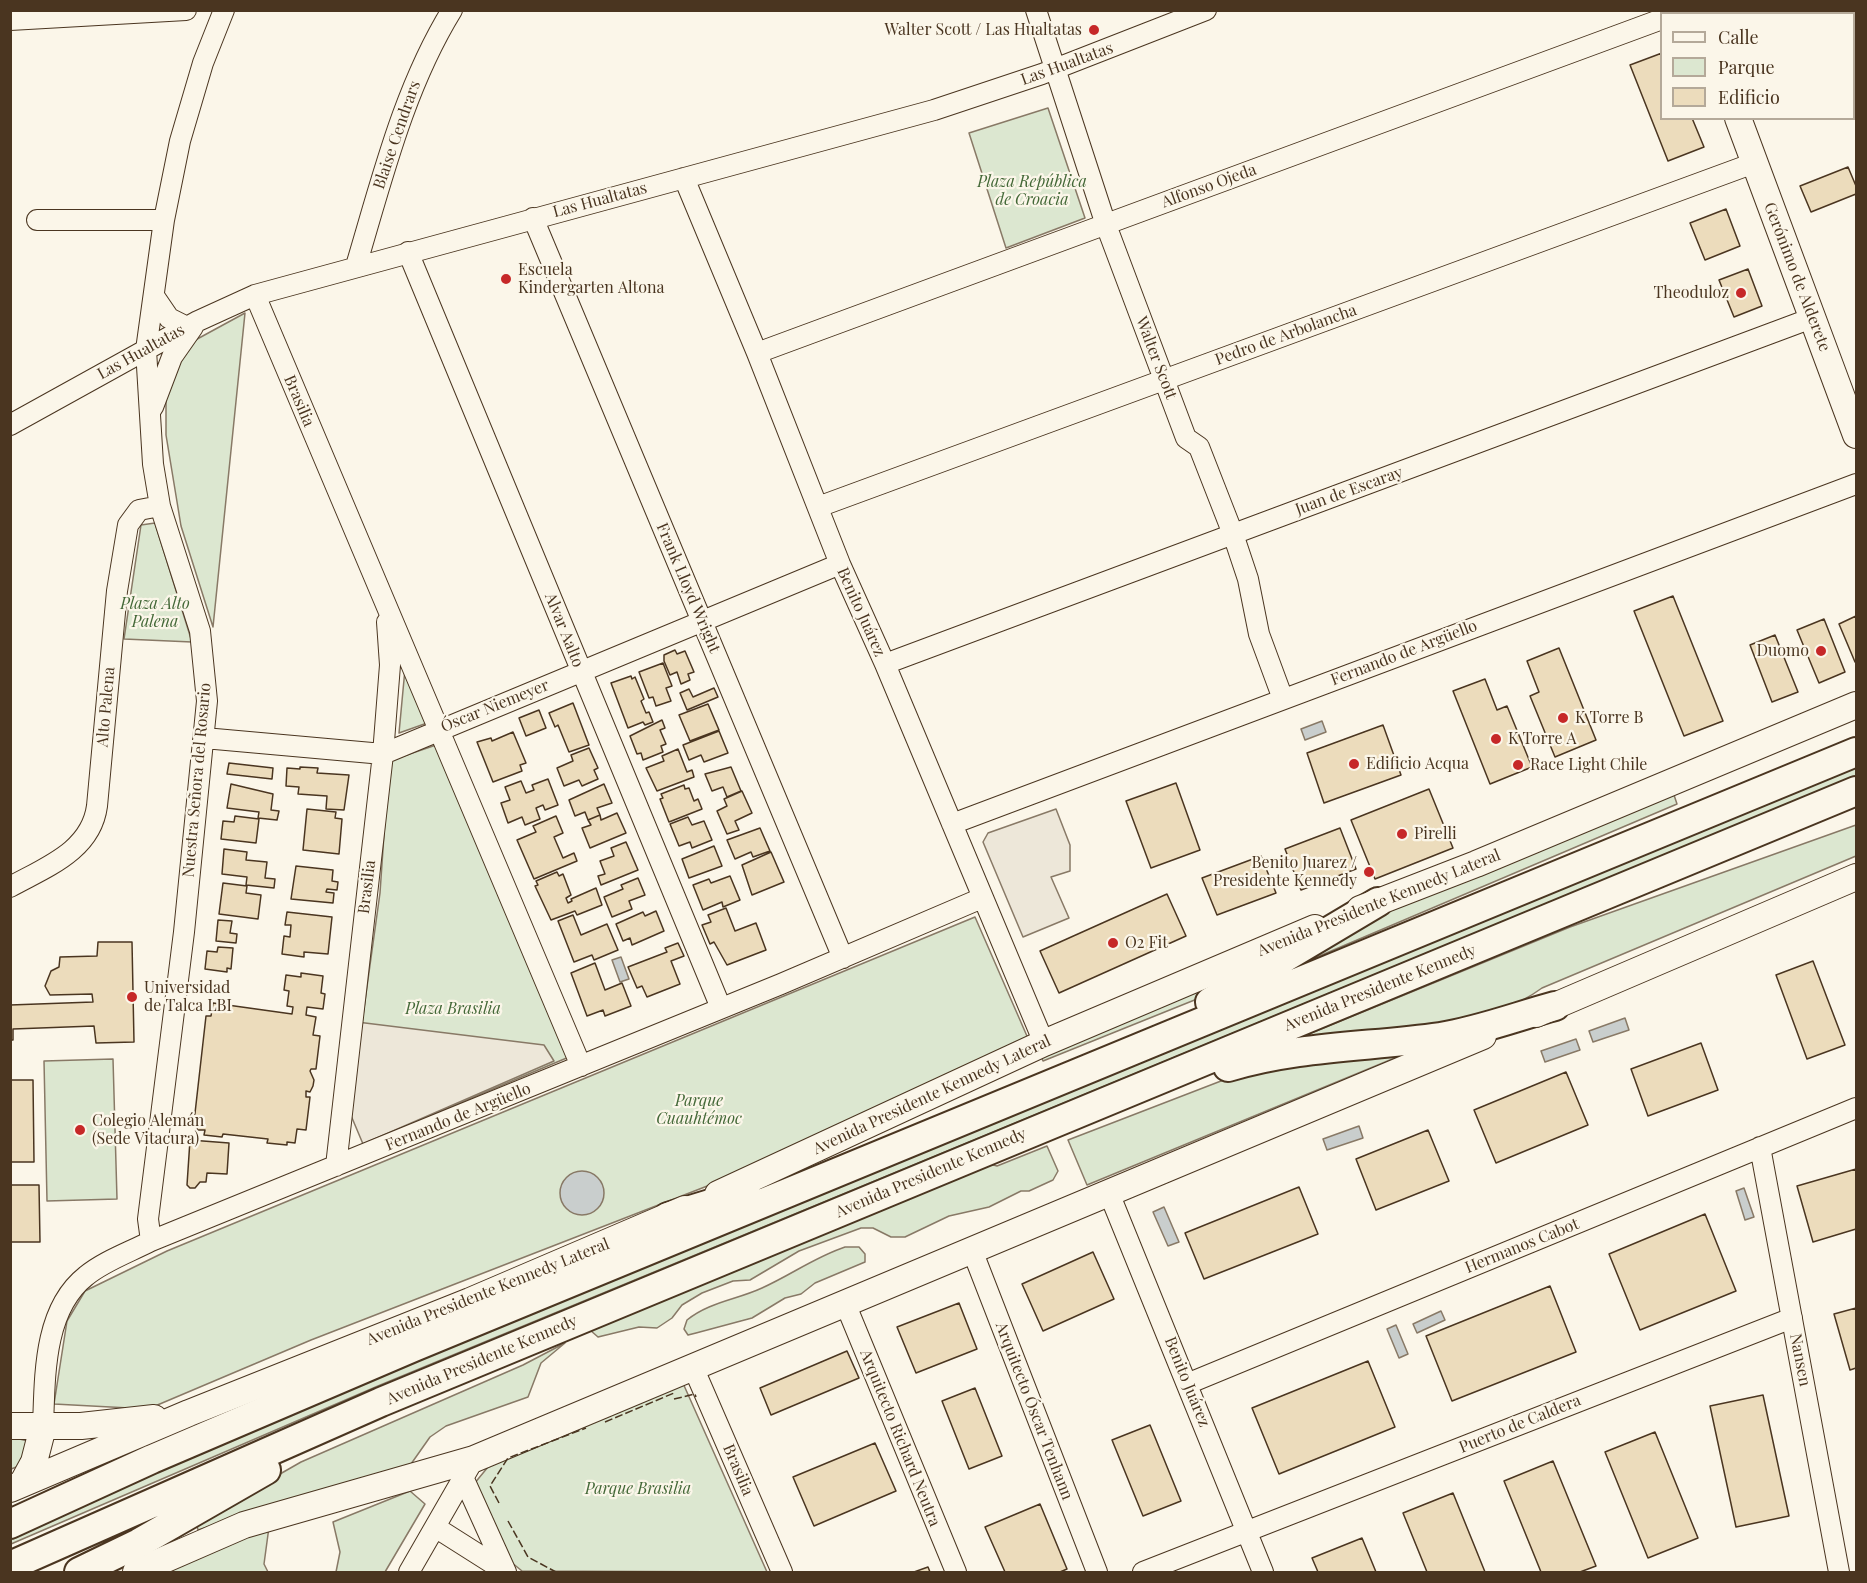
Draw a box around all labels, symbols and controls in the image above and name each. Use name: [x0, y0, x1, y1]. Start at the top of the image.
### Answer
legend: [1660, 12, 1855, 120]
place label: Walter Scott / Las Hualtatas: [884, 20, 1082, 40]
marker: Walter Scott / Las Hualtatas: [1087, 23, 1101, 37]
text: Calle: [1718, 25, 1759, 49]
street label: Las Hualtatas: [1018, 38, 1116, 90]
text: Parque: [1718, 55, 1775, 79]
street label: Blaise Cendrars: [369, 78, 425, 192]
text: Edificio: [1718, 85, 1780, 109]
street label: Alfonso Ojeda: [1159, 160, 1259, 212]
park label: Plaza República de Croacia: [977, 172, 1087, 210]
street label: Las Hualtatas: [551, 178, 649, 222]
street label: Gerónimo de Alderete: [1760, 200, 1834, 354]
place label: Escuela Kindergarten Altona: [518, 260, 665, 298]
marker: Escuela Kindergarten Altona: [499, 272, 513, 286]
place label: Theoduloz: [1653, 283, 1729, 303]
marker: Theoduloz: [1734, 286, 1748, 300]
street label: Pedro de Arbolancha: [1213, 300, 1359, 370]
street label: Walter Scott: [1131, 314, 1181, 402]
street label: Las Hualtatas: [94, 320, 188, 384]
street label: Brasilia: [280, 372, 318, 430]
street label: Juan de Escaray: [1293, 463, 1405, 519]
street label: Frank Lloyd Wright: [652, 520, 724, 656]
street label: Benito Juárez: [833, 564, 889, 660]
street label: Alvar Aalto: [540, 590, 588, 670]
park label: Plaza Alto Palena: [120, 594, 190, 632]
street label: Fernando de Argüello: [1328, 616, 1480, 690]
place label: Duomo: [1756, 641, 1809, 661]
marker: Duomo: [1814, 644, 1828, 658]
street label: Alto Palena: [93, 666, 119, 748]
street label: Óscar Niemeyer: [438, 676, 552, 736]
street label: Nuestra Señora del Rosario: [179, 682, 215, 878]
place label: K Torre B: [1575, 708, 1643, 728]
marker: K Torre B: [1556, 711, 1570, 725]
place label: K Torre A: [1508, 729, 1577, 749]
marker: K Torre A: [1489, 732, 1503, 746]
place label: Edificio Acqua: [1366, 754, 1469, 774]
place label: Race Light Chile: [1530, 755, 1647, 775]
marker: Edificio Acqua: [1347, 757, 1361, 771]
marker: Race Light Chile: [1511, 758, 1525, 772]
place label: Pirelli: [1414, 824, 1457, 844]
marker: Pirelli: [1395, 827, 1409, 841]
street label: Avenida Presidente Kennedy Lateral: [1255, 845, 1503, 961]
place label: Benito Juarez / Presidente Kennedy: [1213, 853, 1357, 891]
street label: Brasilia: [354, 859, 380, 915]
marker: Benito Juarez / Presidente Kennedy: [1362, 865, 1376, 879]
place label: O2 Fit: [1125, 933, 1168, 953]
marker: O2 Fit: [1106, 936, 1120, 950]
street label: Avenida Presidente Kennedy: [1281, 941, 1479, 1035]
place label: Universidad de Talca LBI: [144, 978, 232, 1016]
marker: Universidad de Talca LBI: [125, 990, 139, 1004]
park label: Plaza Brasilia: [405, 999, 501, 1019]
street label: Avenida Presidente Kennedy Lateral: [810, 1031, 1054, 1159]
street label: Fernando de Argüello: [382, 1079, 534, 1155]
park label: Parque Cuauhtémoc: [656, 1091, 742, 1129]
place label: Colegio Alemán (Sede Vitacura): [92, 1111, 204, 1149]
marker: Colegio Alemán (Sede Vitacura): [73, 1123, 87, 1137]
street label: Avenida Presidente Kennedy: [833, 1124, 1029, 1222]
street label: Hermanos Cabot: [1462, 1214, 1582, 1278]
street label: Avenida Presidente Kennedy Lateral: [364, 1234, 612, 1350]
street label: Avenida Presidente Kennedy: [384, 1311, 580, 1409]
street label: Arquitecto Óscar Tenhann: [991, 1319, 1077, 1503]
street label: Nansen: [1785, 1332, 1815, 1388]
street label: Benito Juárez: [1160, 1334, 1214, 1430]
street label: Arquitecto Richard Neutra: [856, 1347, 944, 1529]
street label: Puerto de Caldera: [1456, 1391, 1584, 1457]
street label: Brasilia: [719, 1441, 757, 1499]
park label: Parque Brasilia: [585, 1479, 691, 1499]

